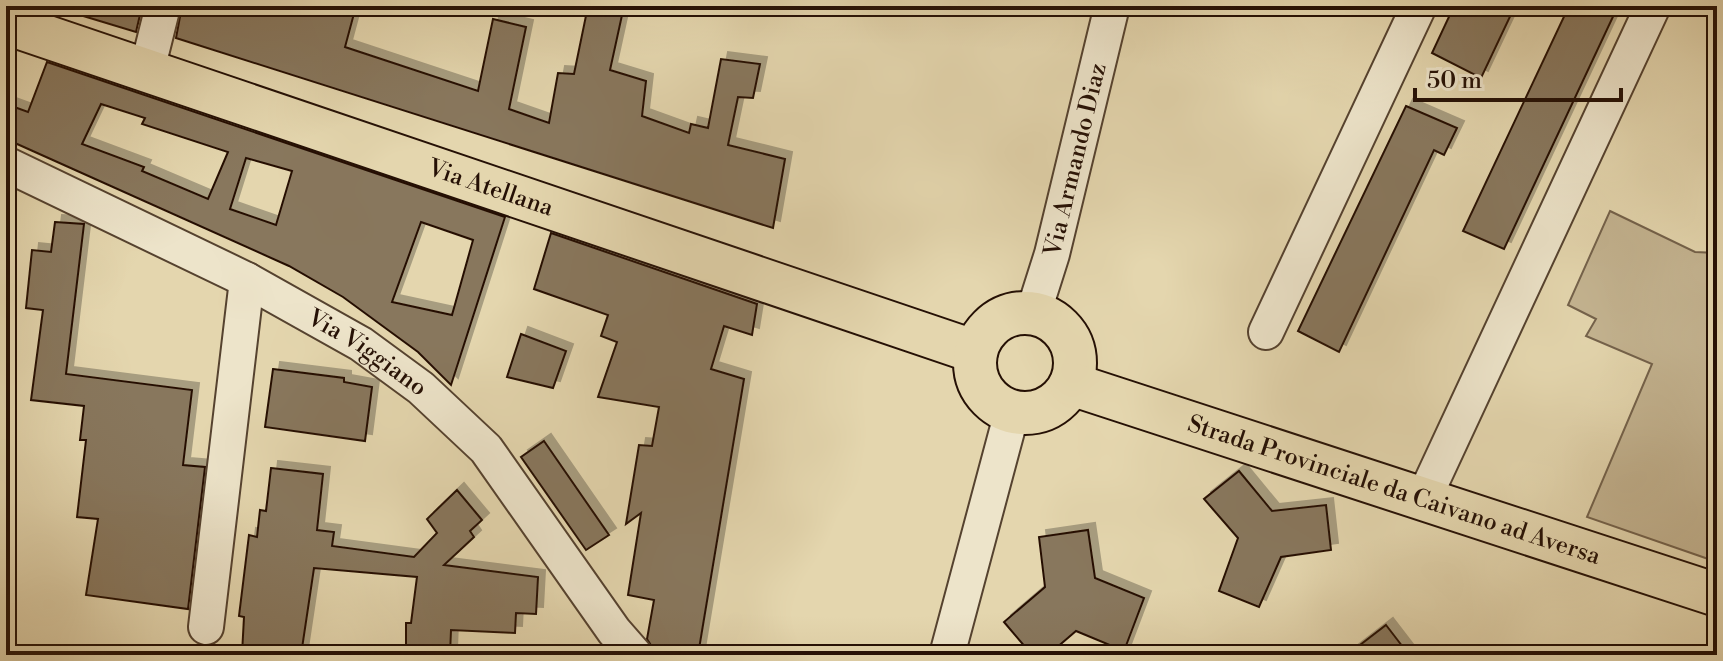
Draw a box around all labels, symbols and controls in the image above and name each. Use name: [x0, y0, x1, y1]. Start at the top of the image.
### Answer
scale bar: [1415, 52, 1621, 102]
street label: Via Armando Diaz: [1038, 60, 1114, 261]
text: 50 m: [1427, 66, 1482, 96]
street label: Via Atellana: [423, 153, 558, 224]
street label: Via Viggiano: [301, 302, 433, 403]
street label: Strada Provinciale da Caivano ad Aversa: [1184, 409, 1605, 572]

